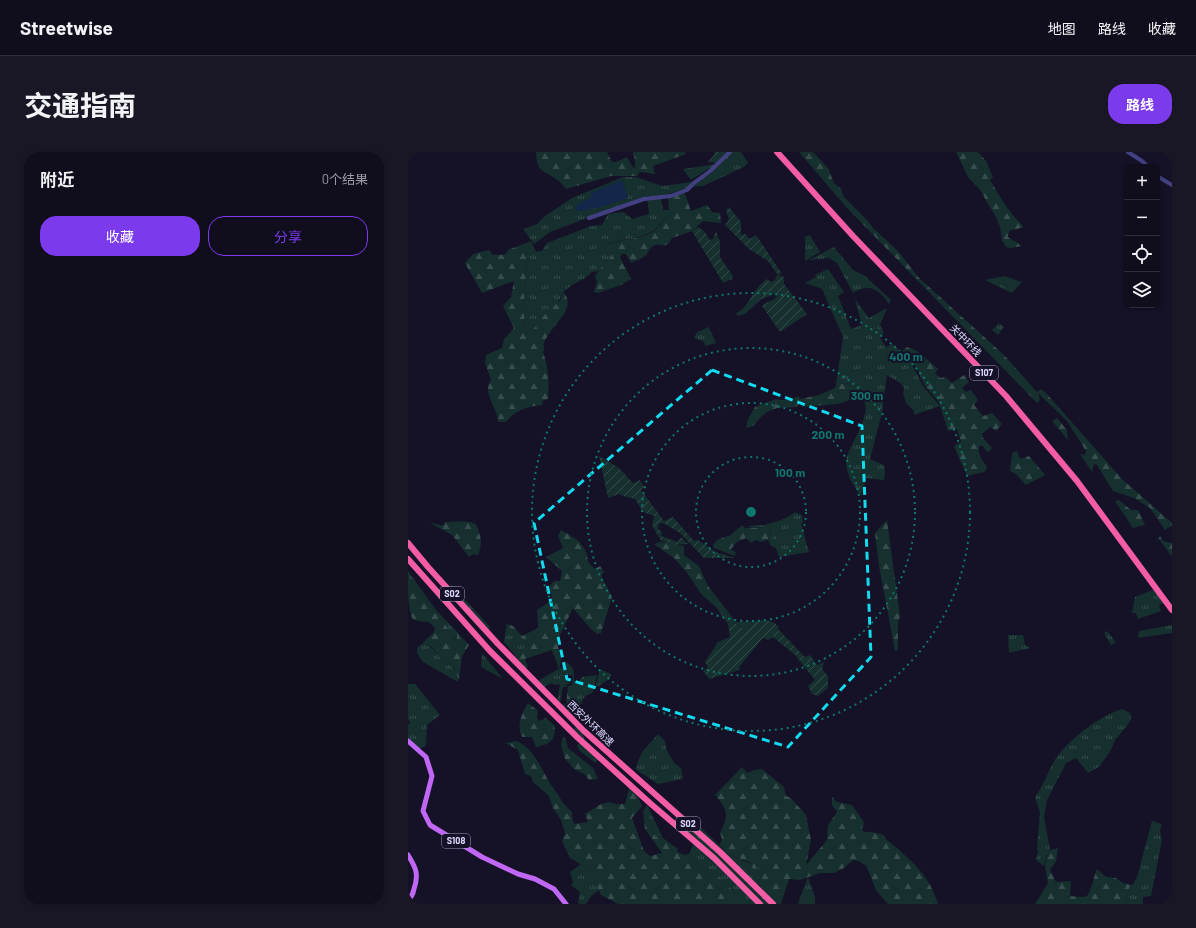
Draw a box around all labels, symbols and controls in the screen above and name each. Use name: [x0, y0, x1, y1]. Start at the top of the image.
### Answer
text: Streetwise: [20, 16, 113, 39]
text: 地图: [1048, 20, 1076, 37]
text: 路线: [1098, 20, 1126, 37]
text: 收藏: [1148, 20, 1176, 37]
button: 路线: [1108, 84, 1172, 124]
text: 交通指南: [24, 88, 136, 122]
map controls: [1124, 164, 1160, 308]
button: +: [1124, 164, 1160, 200]
text: 附近: [40, 169, 74, 189]
text: 0个结果: [322, 171, 368, 187]
button: −: [1124, 200, 1160, 236]
button: 收藏: [40, 216, 200, 256]
button: 分享: [208, 216, 368, 256]
button: locate: [1124, 236, 1160, 272]
button: layers: [1124, 272, 1160, 308]
street label: 关中环线: [948, 321, 984, 359]
text: 400 m: [889, 349, 923, 363]
road number: S107: [970, 366, 998, 380]
text: 300 m: [851, 388, 883, 402]
text: 200 m: [812, 427, 844, 441]
text: 100 m: [775, 465, 805, 479]
centre of rings: [744, 505, 758, 519]
road number: S02: [440, 587, 464, 601]
street label: 西安外环高速: [565, 698, 617, 748]
road number: S02: [676, 817, 700, 831]
road number: S108: [442, 834, 470, 848]

